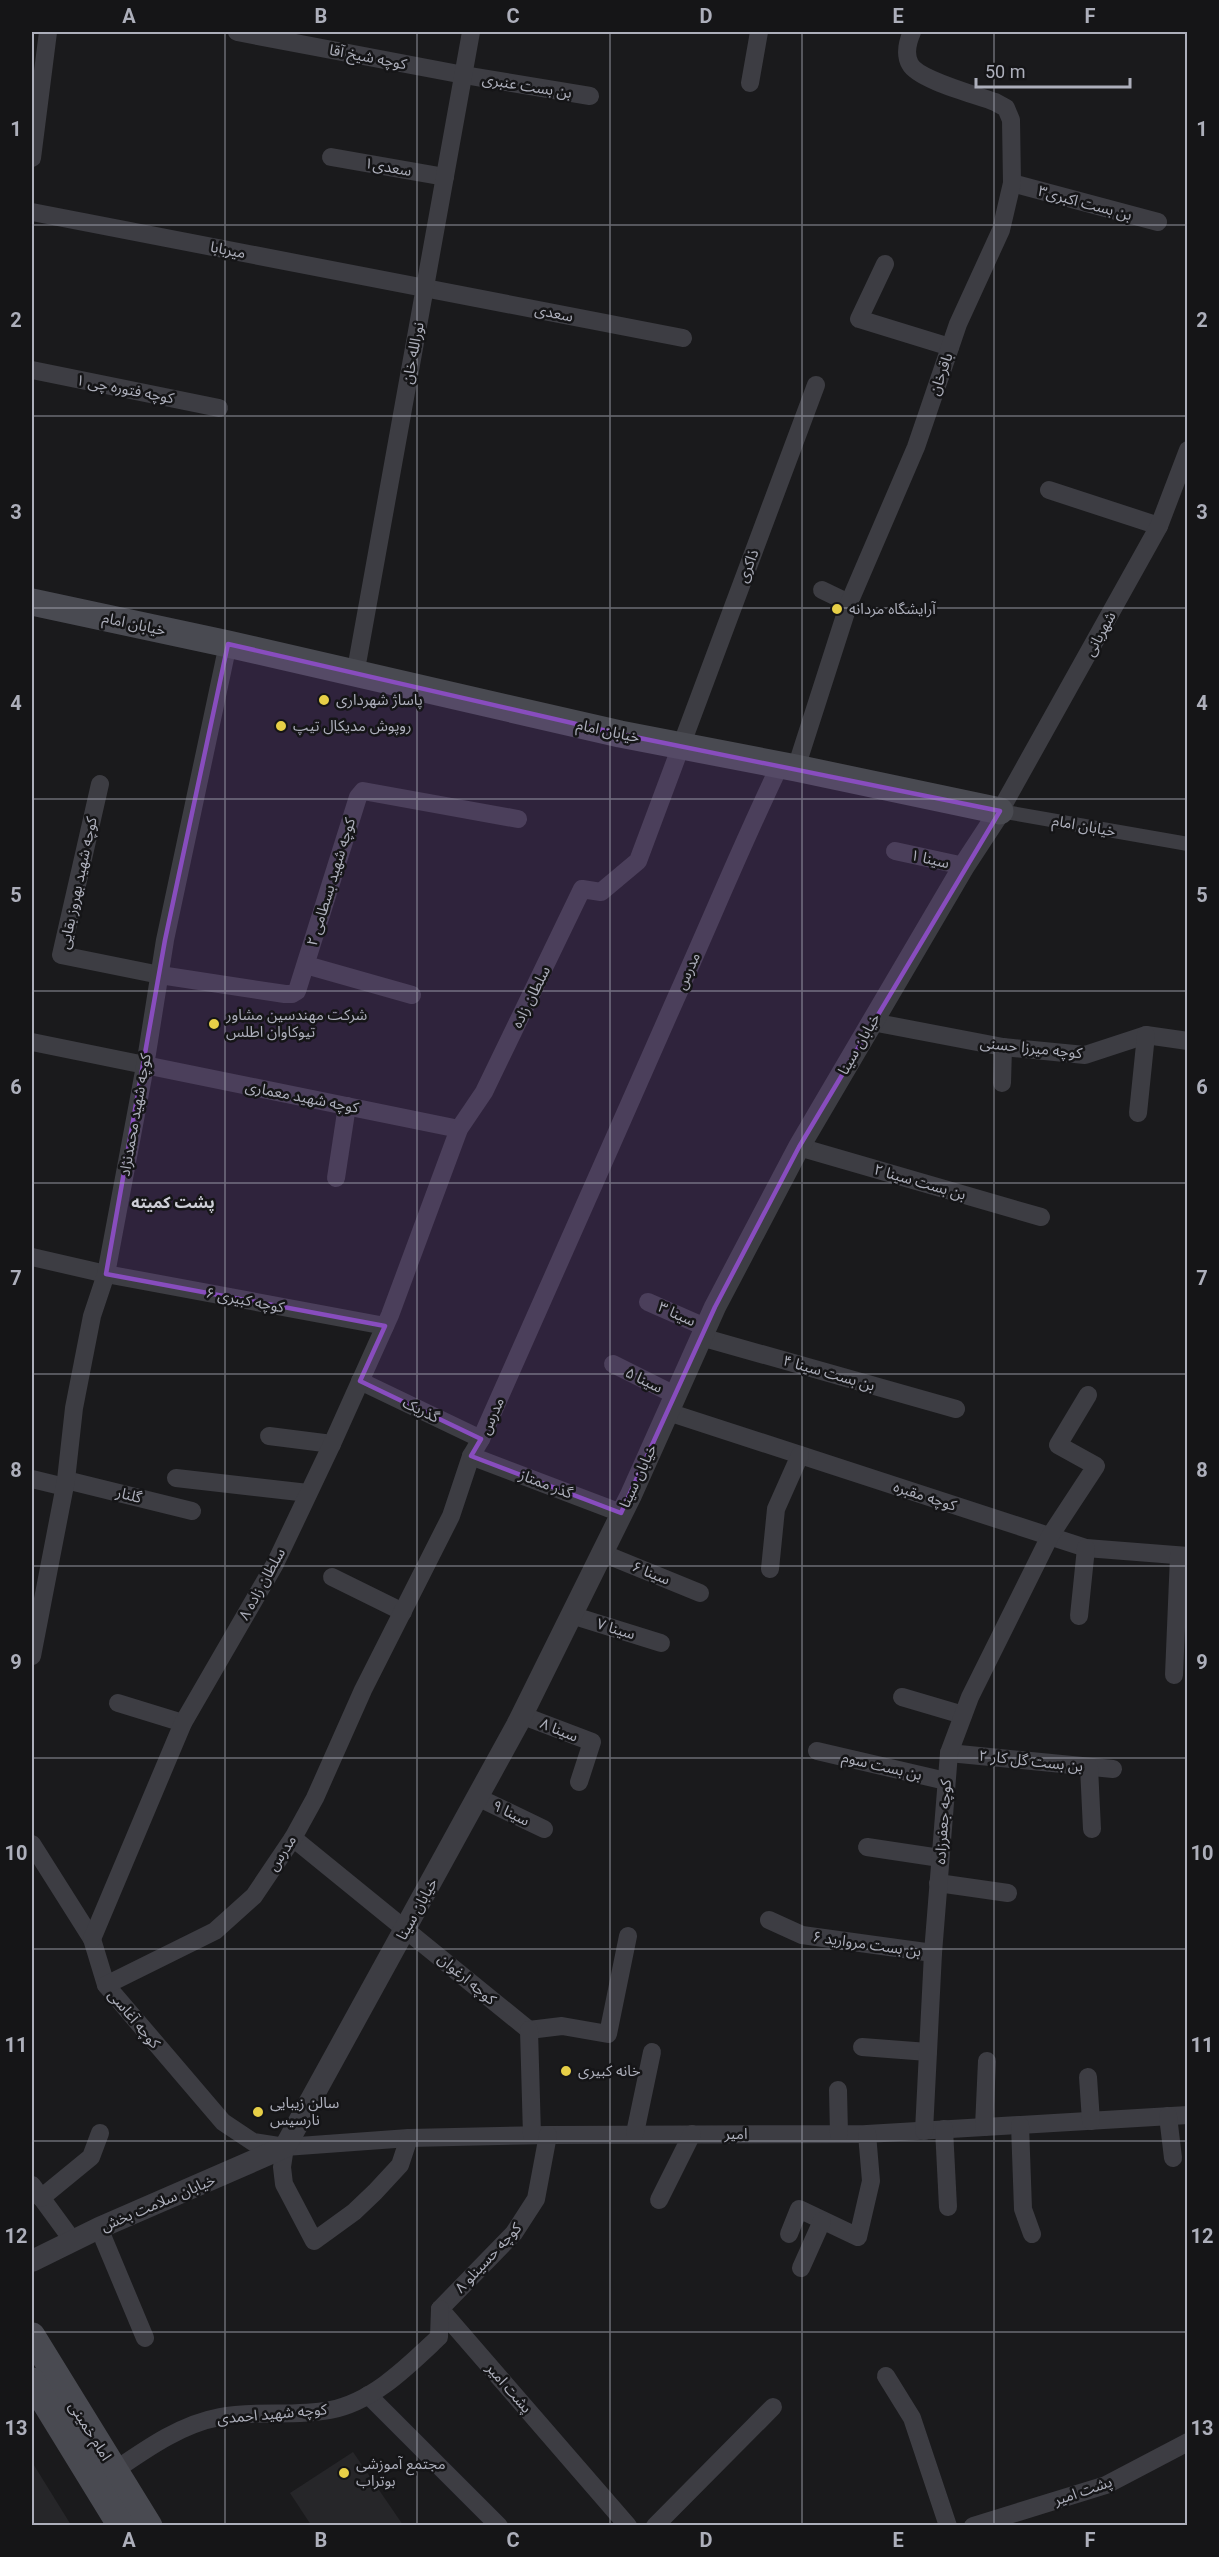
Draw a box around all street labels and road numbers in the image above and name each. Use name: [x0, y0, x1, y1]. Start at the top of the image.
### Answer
street label: کوچه شیخ آقا: [327, 41, 409, 76]
street label: بن بست عنبری: [481, 70, 573, 102]
street label: سعدی۱: [363, 154, 413, 180]
street label: بن بست اکبری۳: [1036, 182, 1134, 224]
street label: میربابا: [209, 238, 247, 262]
street label: سعدی: [533, 300, 575, 326]
street label: نورالله خان: [398, 321, 428, 385]
street label: باقرخان: [925, 350, 957, 398]
street label: کوچه فتوره چی ۱: [74, 371, 176, 408]
street label: ذاکری: [733, 547, 763, 585]
street label: شهربانی: [1080, 608, 1120, 660]
street label: خیابان امام: [100, 609, 167, 641]
street label: خیابان امام: [574, 716, 641, 748]
street label: خیابان امام: [1050, 812, 1117, 842]
street label: کوچه شهید بهروز بقایی: [55, 814, 102, 951]
street label: کوچه شهید بسطامی ۲: [303, 815, 360, 948]
street label: سینا ۱: [909, 846, 951, 872]
street label: مدرس: [672, 950, 704, 992]
street label: سلطان زاده: [508, 963, 554, 1031]
street label: خیابان سینا: [834, 1010, 884, 1078]
street label: کوچه میرزا حسنی: [979, 1034, 1084, 1063]
street label: کوچه شهید محمدنژاد: [115, 1051, 156, 1178]
street label: کوچه شهید معماری: [243, 1077, 361, 1118]
street label: بن بست سینا ۲: [872, 1160, 968, 1204]
street label: کوچه کبیری ۶: [204, 1284, 287, 1318]
street label: سینا ۳: [655, 1298, 699, 1330]
street label: بن بست سینا ۴: [781, 1351, 877, 1395]
street label: سینا ۵: [622, 1363, 666, 1397]
street label: گذریک: [400, 1394, 443, 1427]
street label: مدرس: [476, 1395, 508, 1437]
street label: خیابان سینا: [615, 1441, 661, 1511]
street label: گذر ممتاز: [516, 1465, 576, 1503]
street label: کوچه مقبره: [891, 1477, 959, 1516]
street label: گلنار: [113, 1483, 144, 1507]
street label: سلطان زاده ۸: [235, 1545, 289, 1623]
street label: سینا ۶: [629, 1557, 673, 1589]
street label: سینا ۷: [595, 1615, 638, 1643]
street label: سینا ۸: [537, 1714, 581, 1746]
street label: بن بست گل کار ۲: [978, 1747, 1084, 1775]
street label: بن بست سوم: [840, 1748, 924, 1786]
street label: کوچه جعفرزاده: [931, 1778, 956, 1865]
street label: سینا ۹: [489, 1796, 533, 1830]
street label: مدرس: [264, 1832, 300, 1874]
street label: خیابان سینا: [393, 1875, 441, 1943]
street label: بن بست مروارید ۶: [812, 1927, 922, 1961]
street label: کوچه ارغوان: [434, 1950, 500, 2010]
street label: کوچه آغاسی: [103, 1986, 164, 2053]
street label: امیر: [724, 2125, 747, 2143]
street label: خیابان سلامت بخش: [98, 2171, 218, 2235]
street label: کوچه حسینلو ۸: [451, 2219, 526, 2298]
street label: پشت امیر: [481, 2359, 536, 2417]
street label: امام خمینی: [63, 2398, 115, 2465]
street label: کوچه شهید احمدی: [216, 2400, 329, 2429]
street label: پشت امیر: [1051, 2473, 1115, 2511]

